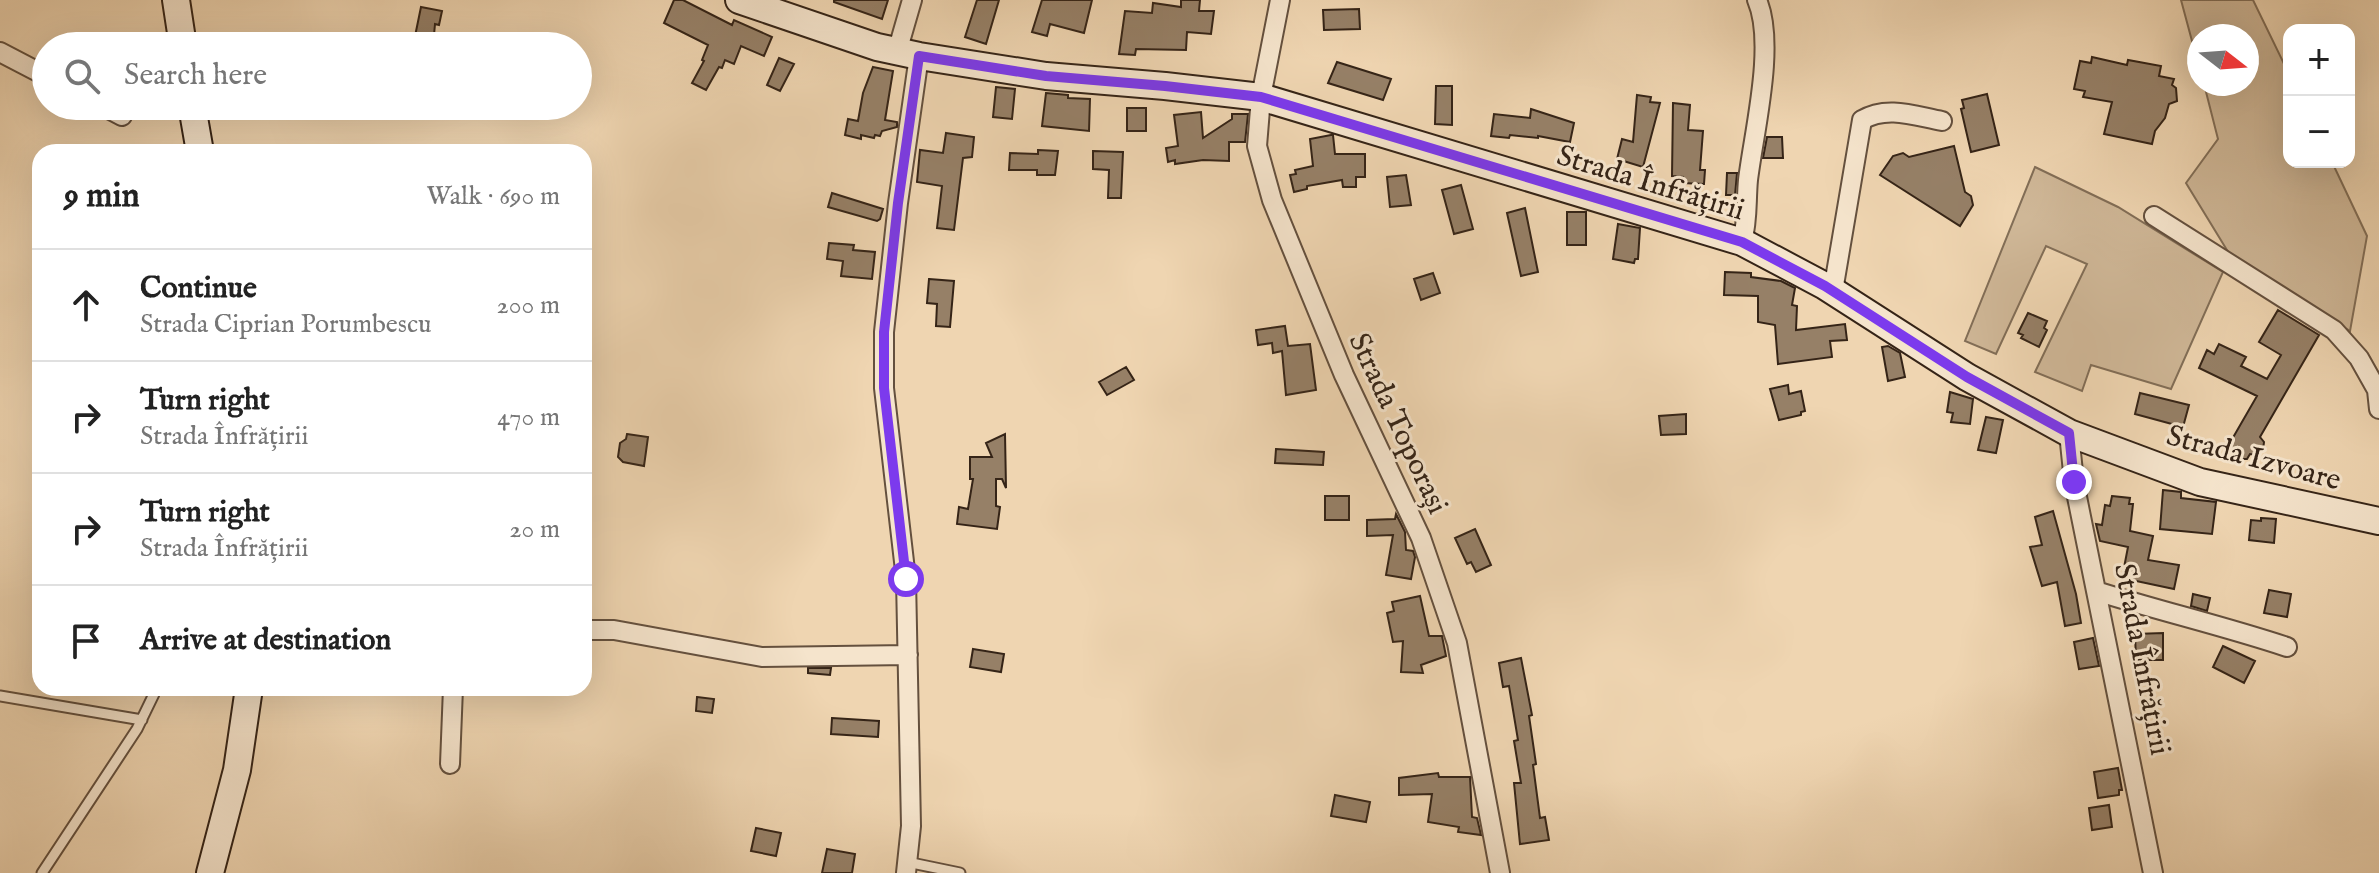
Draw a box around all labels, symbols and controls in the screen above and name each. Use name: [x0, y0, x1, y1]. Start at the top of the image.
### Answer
north arrow: [2187, 24, 2259, 96]
map controls: [2283, 24, 2355, 168]
button: +: [2283, 24, 2355, 96]
search box: [32, 32, 592, 120]
icon: search: [60, 54, 104, 98]
text: Search here: [124, 57, 267, 95]
button: −: [2283, 96, 2355, 168]
street label: Strada Înfrățirii: [1552, 137, 1749, 230]
text: 9 min: [64, 175, 140, 218]
text: Walk · 690 m: [427, 180, 560, 213]
text: Continue: [140, 270, 257, 308]
icon: ahead: [64, 283, 108, 327]
text: 200 m: [496, 289, 560, 322]
text: Strada Ciprian Porumbescu: [140, 308, 432, 341]
street label: Strada Toporași: [1339, 327, 1456, 520]
text: Turn right: [140, 382, 270, 420]
icon: right: [64, 395, 108, 439]
text: 470 m: [497, 401, 560, 434]
street label: Strada Izvoare: [2162, 417, 2345, 500]
text: Strada Înfrățirii: [140, 420, 308, 453]
route end: [2056, 464, 2092, 500]
text: Turn right: [140, 494, 270, 532]
icon: right: [64, 507, 108, 551]
text: 20 m: [509, 513, 560, 546]
text: Strada Înfrățirii: [140, 532, 308, 565]
street label: Strada Înfrățirii: [2104, 560, 2178, 758]
route start: [888, 561, 924, 597]
icon: arrive: [64, 619, 108, 663]
text: Arrive at destination: [140, 622, 391, 660]

